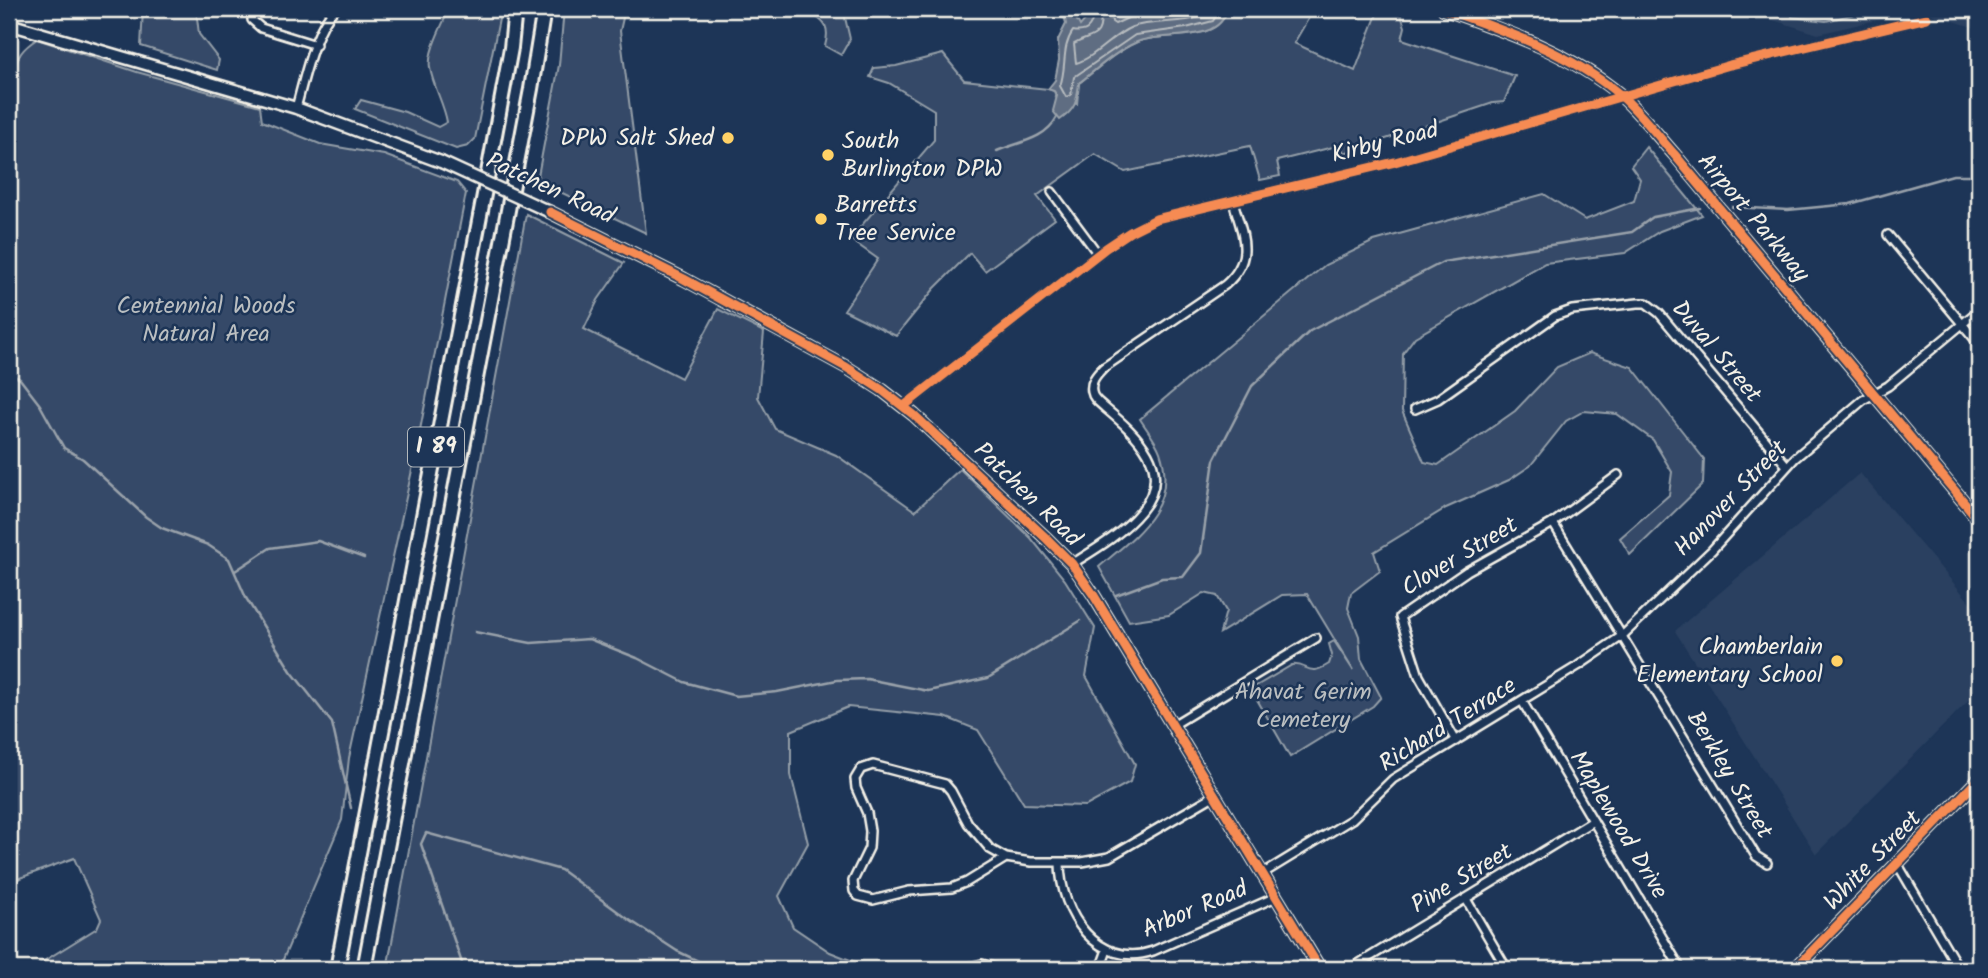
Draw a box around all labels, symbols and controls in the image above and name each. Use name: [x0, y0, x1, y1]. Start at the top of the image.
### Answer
street label: Kirby Road: [1327, 111, 1444, 175]
place label: DPW Salt Shed: [560, 119, 715, 158]
place label: South Burlington DPW: [842, 122, 1002, 189]
marker: DPW Salt Shed: [720, 130, 736, 146]
street label: Patchen Road: [479, 142, 622, 236]
street label: Airport Parkway: [1687, 144, 1820, 292]
marker: South Burlington DPW: [820, 147, 836, 163]
place label: Barretts Tree Service: [835, 186, 956, 253]
marker: Barretts Tree Service: [813, 211, 829, 227]
park label: Centennial Woods Natural Area: [117, 287, 295, 354]
street label: Duval Street: [1661, 292, 1771, 413]
road number: I 89: [408, 428, 464, 466]
street label: Hanover Street: [1665, 431, 1798, 567]
street label: Patchen Road: [964, 433, 1091, 558]
street label: Clover Street: [1394, 506, 1527, 607]
place label: Chamberlain Elementary School: [1636, 628, 1823, 695]
marker: Chamberlain Elementary School: [1829, 653, 1845, 669]
street label: Richard Terrace: [1371, 667, 1525, 783]
park label: Ahavat Gerim Cemetery: [1234, 673, 1372, 740]
street label: Berkley Street: [1675, 703, 1783, 847]
street label: Maplewood Drive: [1558, 743, 1678, 907]
street label: White Street: [1815, 801, 1932, 921]
street label: Pine Street: [1404, 833, 1521, 925]
street label: Arbor Road: [1136, 870, 1255, 950]

